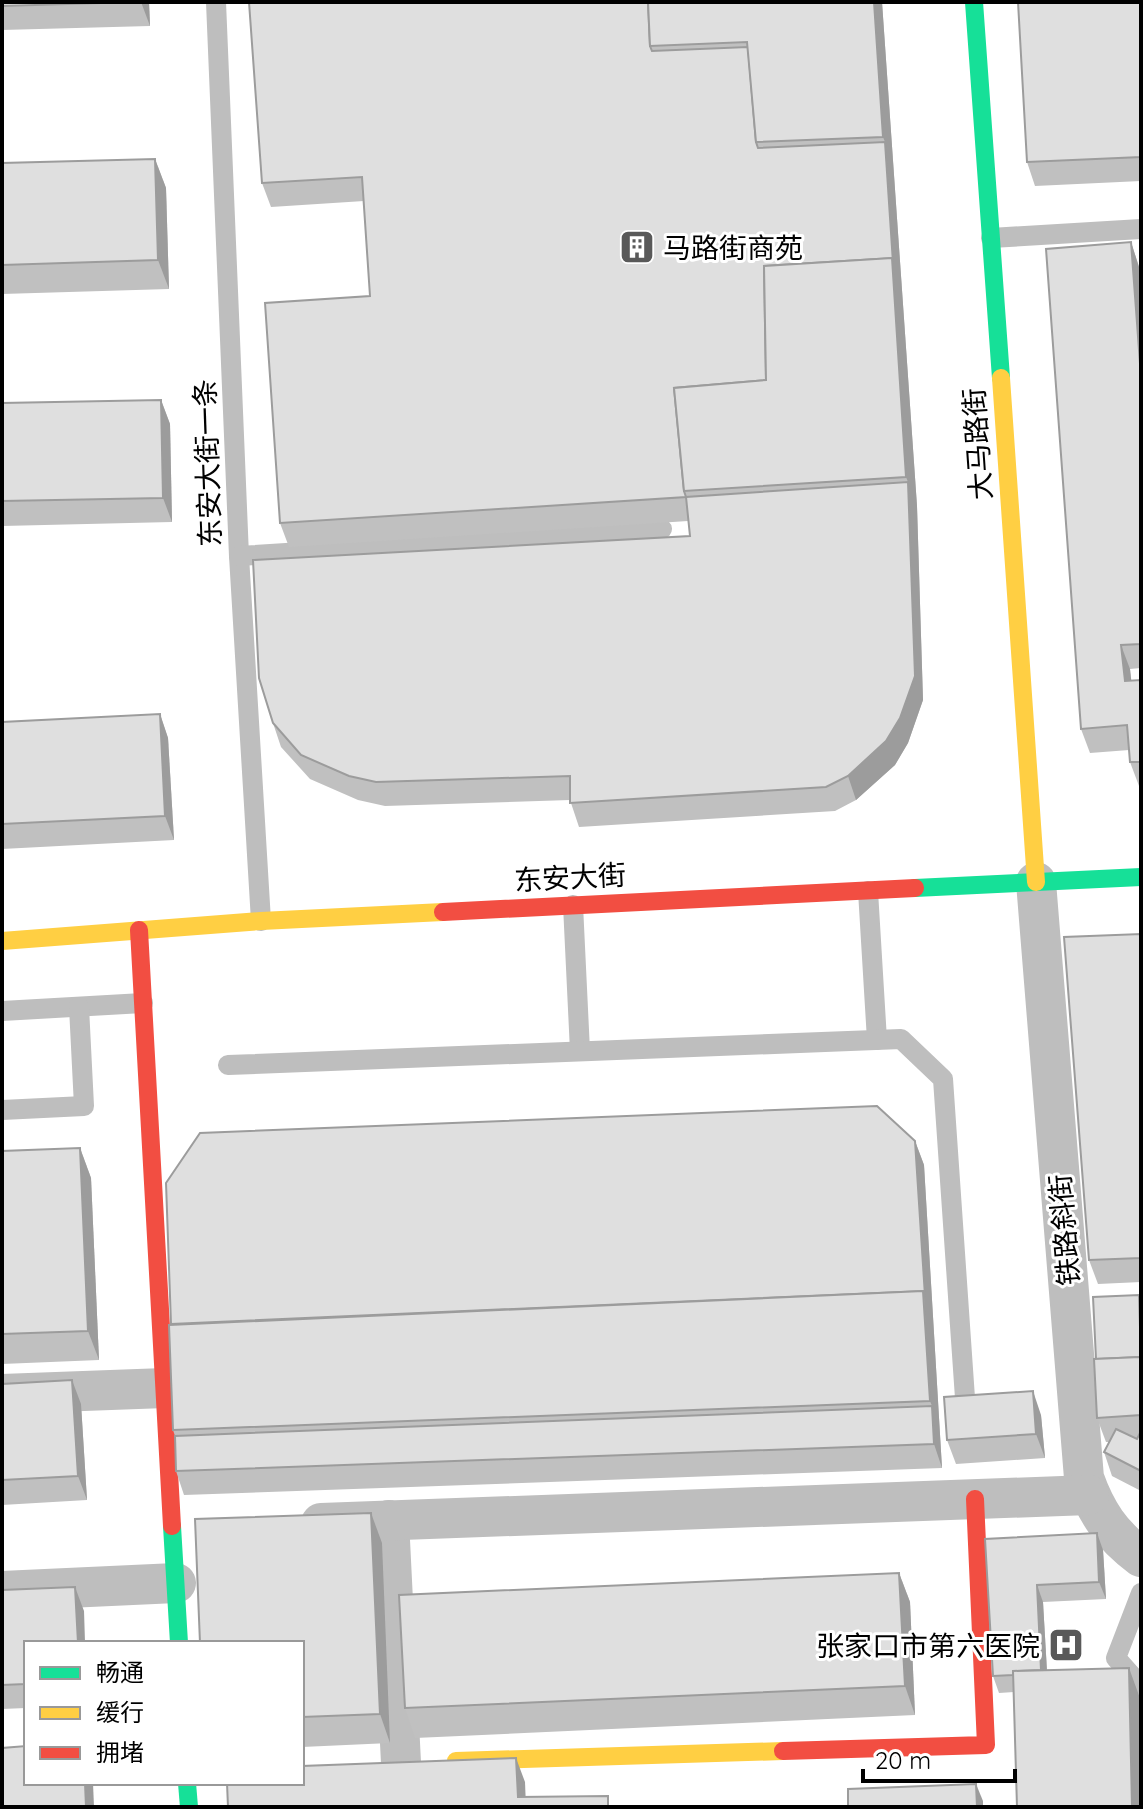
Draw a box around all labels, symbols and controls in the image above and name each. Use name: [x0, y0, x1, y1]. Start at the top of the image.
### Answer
building icon: 马路街商苑: [618, 228, 656, 266]
place label: 马路街商苑: [663, 230, 803, 265]
street label: 东安大街一条: [187, 378, 227, 548]
street label: 大马路街: [956, 387, 998, 501]
street label: 东安大街: [513, 857, 627, 897]
street label: 铁路斜街: [1042, 1173, 1086, 1287]
hospital icon: 张家口市第六医院: [1047, 1626, 1085, 1664]
place label: 张家口市第六医院: [816, 1628, 1040, 1663]
legend: [24, 1641, 304, 1785]
text: 畅通: [96, 1657, 144, 1687]
text: 缓行: [96, 1697, 144, 1727]
scale bar: [863, 1733, 1015, 1783]
text: 拥堵: [96, 1737, 144, 1767]
text: 20 m: [875, 1745, 931, 1775]

